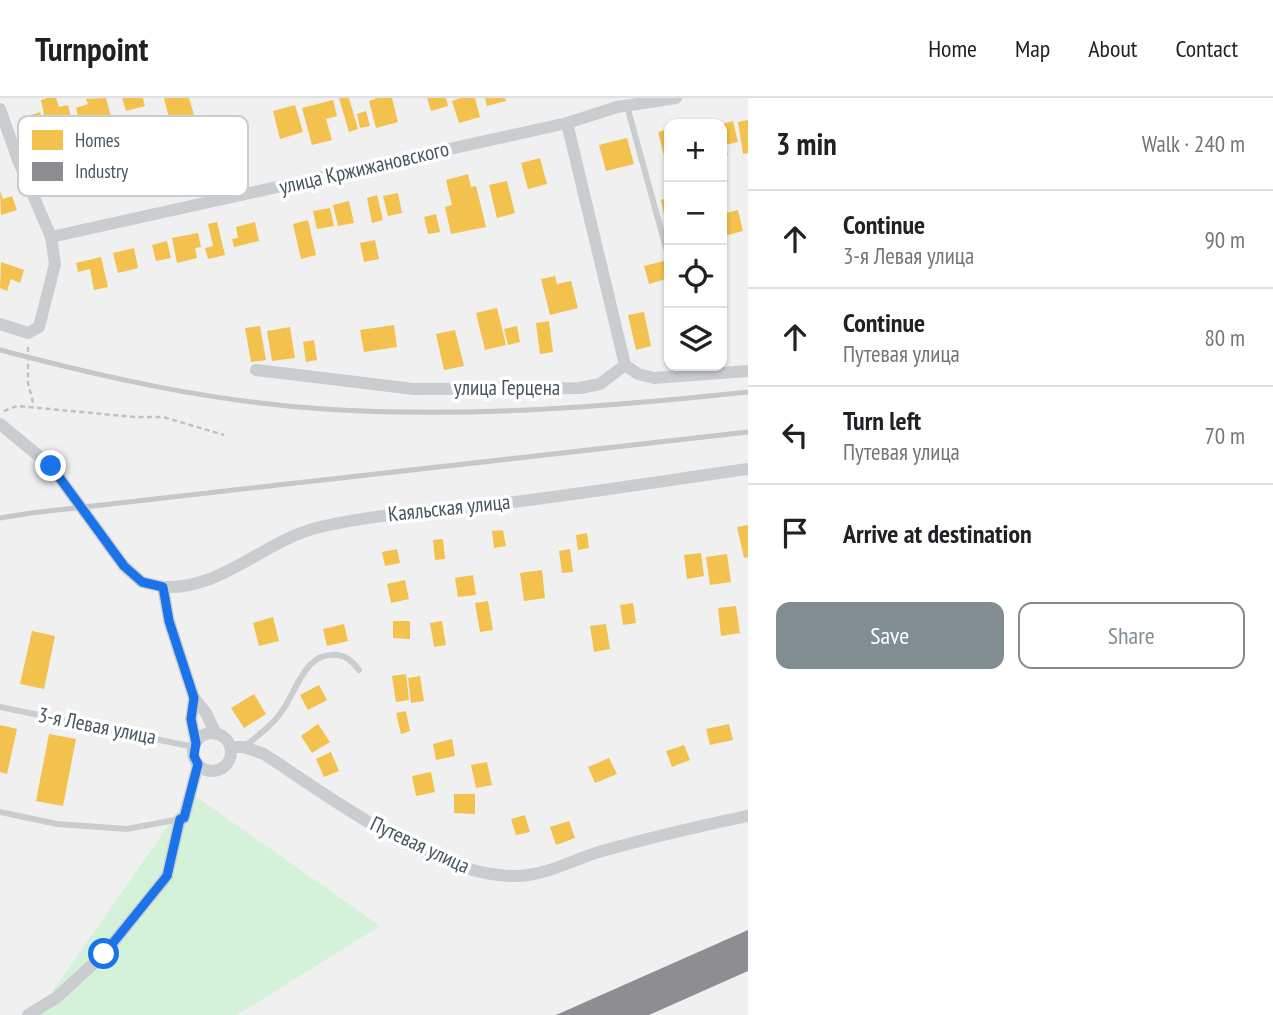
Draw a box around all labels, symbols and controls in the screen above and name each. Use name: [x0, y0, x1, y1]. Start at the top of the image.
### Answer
text: Turnpoint: [35, 27, 148, 70]
text: Home: [928, 33, 977, 64]
text: Map: [1015, 33, 1050, 64]
text: About: [1088, 33, 1137, 64]
text: Contact: [1175, 33, 1238, 64]
legend: [18, 116, 248, 196]
map controls: [664, 119, 727, 371]
button: +: [664, 119, 727, 182]
text: 3 min: [776, 124, 837, 163]
text: Homes: [75, 128, 120, 152]
text: Walk · 240 m: [1142, 129, 1245, 158]
street label: улица Кржижановского: [276, 135, 451, 200]
text: Industry: [75, 159, 129, 183]
button: −: [664, 182, 727, 245]
text: Continue: [843, 208, 925, 241]
icon: ahead: [776, 220, 814, 258]
text: 90 m: [1204, 225, 1245, 254]
text: 3-я Левая улица: [843, 241, 974, 270]
button: locate: [664, 245, 727, 308]
text: Continue: [843, 306, 925, 339]
button: layers: [664, 308, 727, 371]
icon: ahead: [776, 318, 814, 356]
text: 80 m: [1204, 323, 1245, 352]
text: Путевая улица: [843, 339, 960, 368]
street label: улица Герцена: [454, 374, 560, 401]
text: Turn left: [843, 404, 921, 437]
icon: left: [776, 416, 814, 454]
text: 70 m: [1204, 421, 1245, 450]
text: Путевая улица: [843, 437, 960, 466]
route end: [35, 450, 66, 481]
street label: Каяльская улица: [387, 488, 511, 527]
icon: arrive: [776, 514, 814, 552]
text: Arrive at destination: [843, 517, 1032, 550]
button: Save: [776, 602, 1004, 669]
button: Share: [1018, 602, 1245, 669]
street label: 3-я Левая улица: [36, 701, 158, 750]
street label: Путевая улица: [366, 810, 474, 879]
route start: [88, 938, 119, 969]

